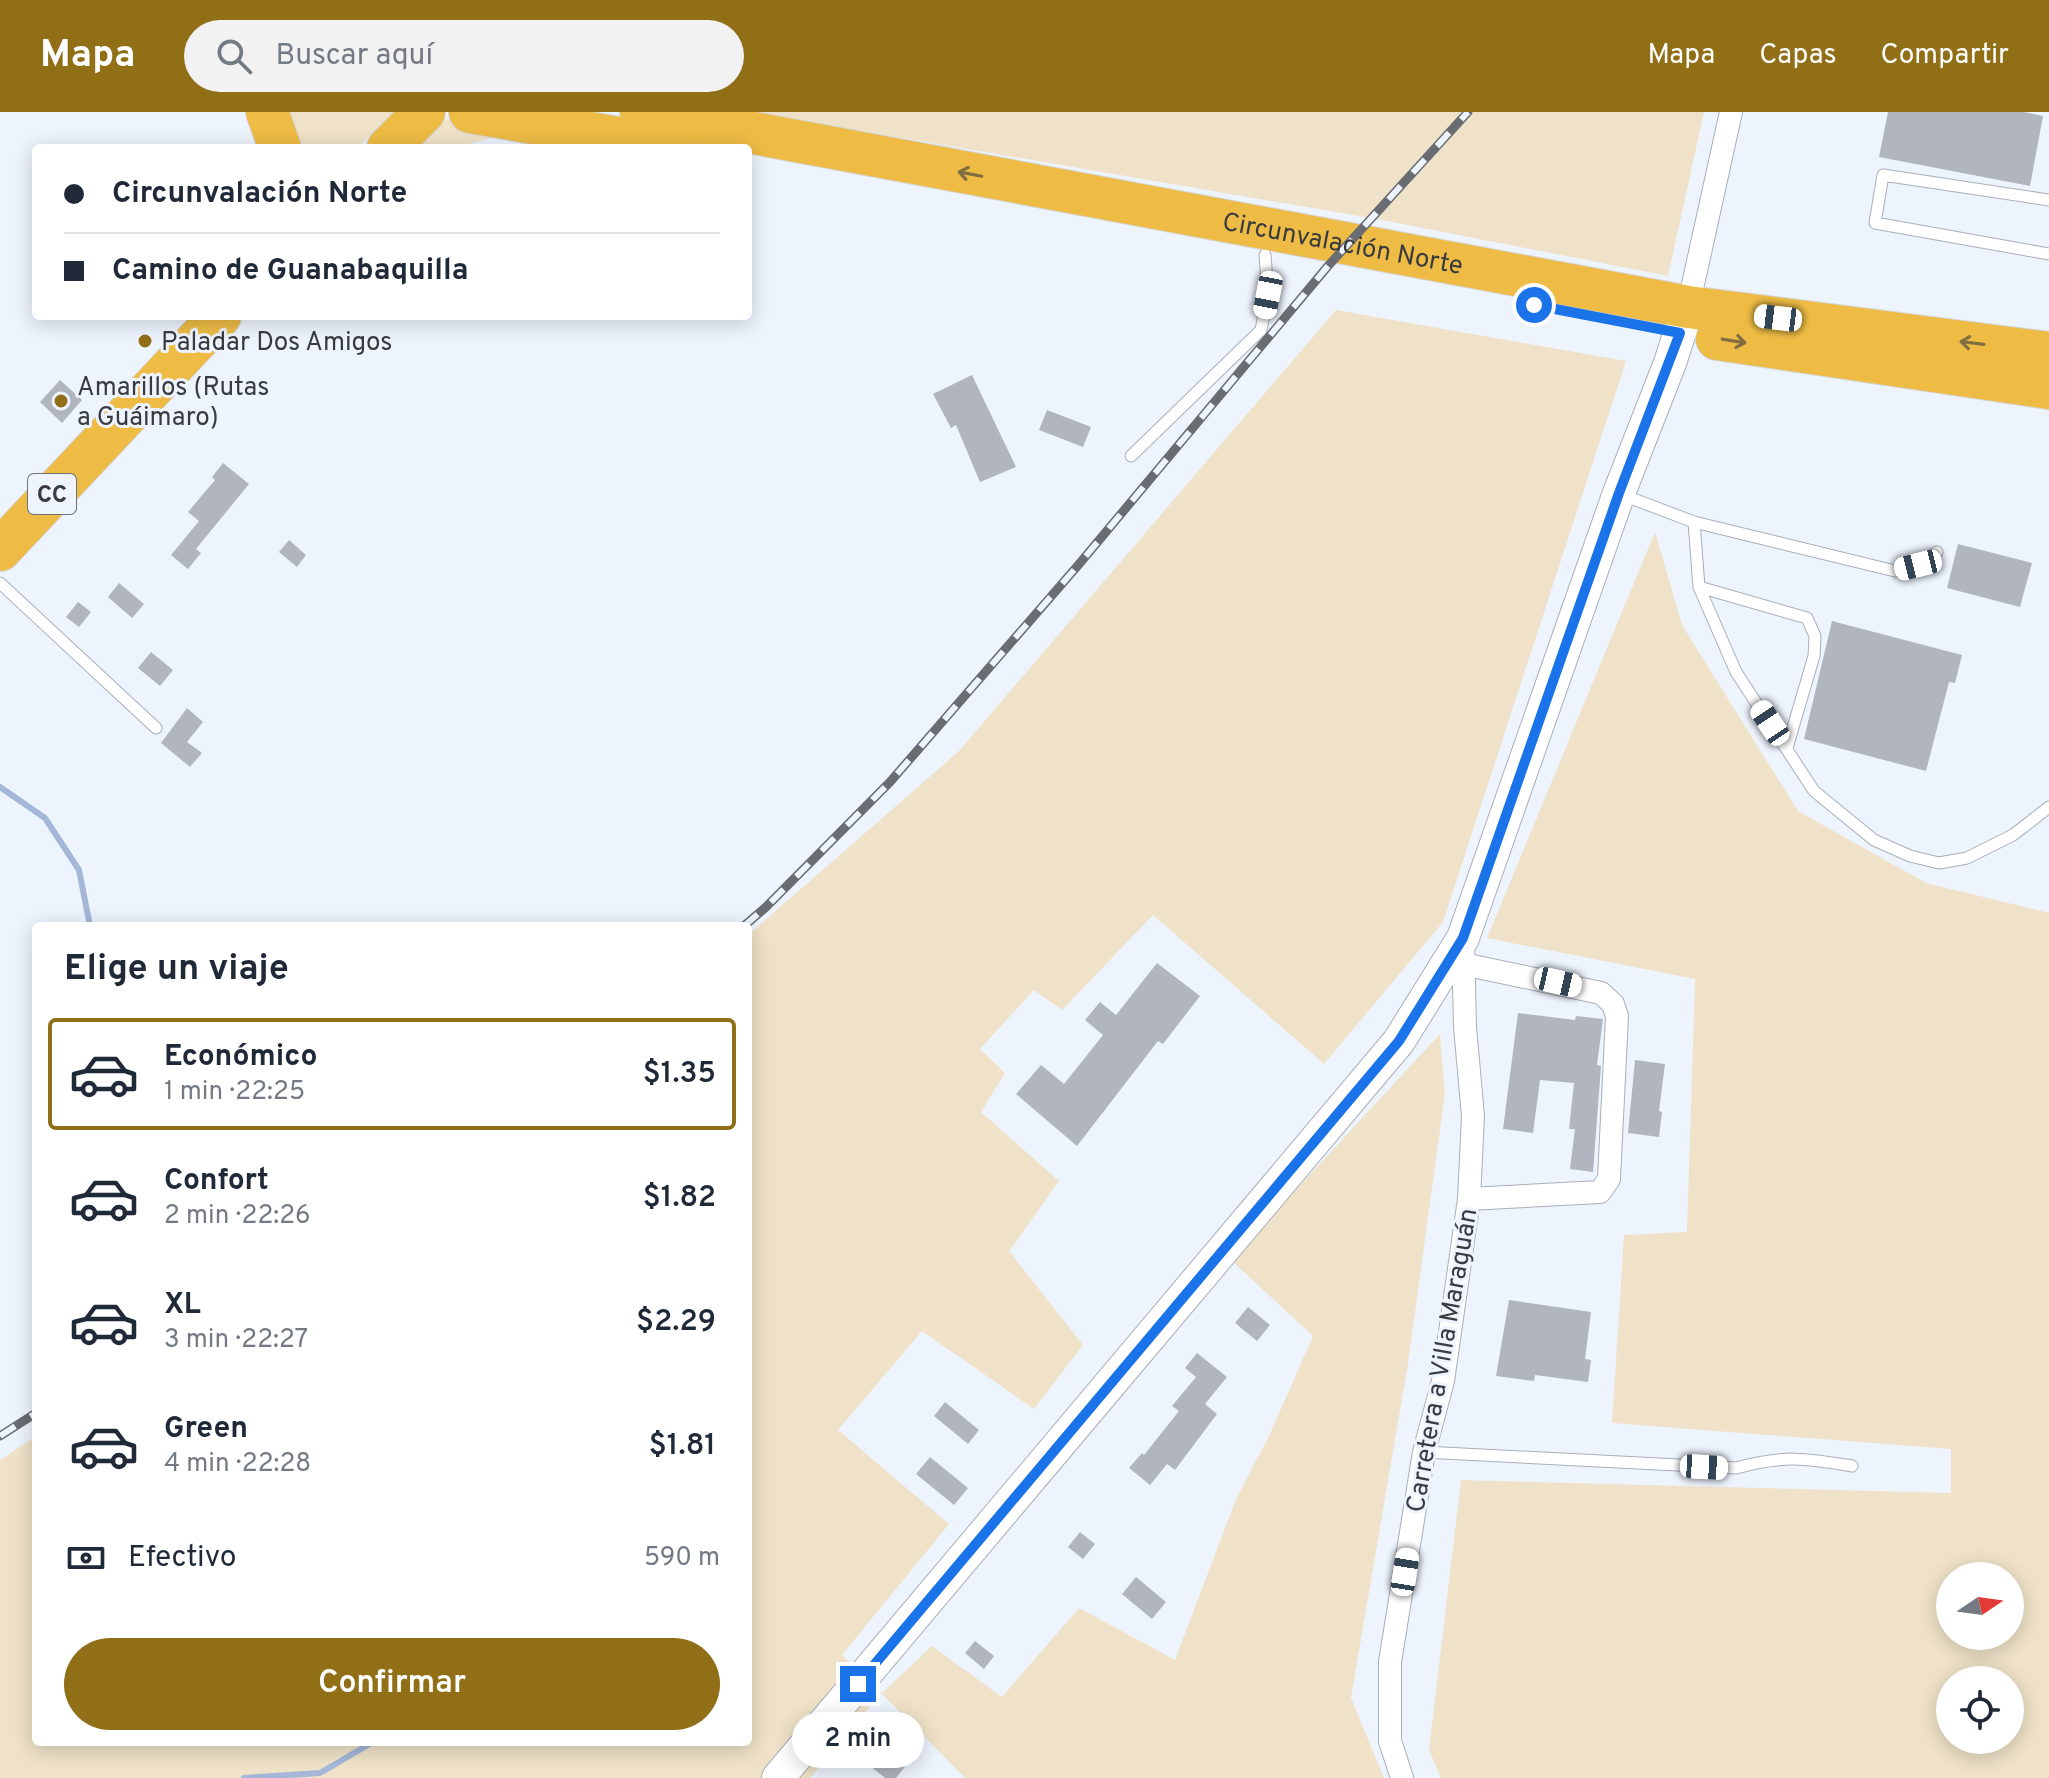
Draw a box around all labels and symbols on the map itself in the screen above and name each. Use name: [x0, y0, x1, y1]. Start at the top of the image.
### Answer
one-way arrow: [958, 165, 983, 180]
street label: Circunvalación Norte: [1219, 207, 1466, 284]
car: [1252, 269, 1284, 321]
route start: [1516, 287, 1552, 323]
car: [1753, 303, 1803, 333]
place label: Paladar Dos Amigos: [161, 327, 392, 360]
marker: Paladar Dos Amigos: [136, 332, 154, 350]
one-way arrow: [1720, 334, 1746, 349]
one-way arrow: [1960, 335, 1985, 350]
place label: Amarillos (Rutas a Guáimaro): [77, 372, 269, 435]
marker: Amarillos (Rutas a Guáimaro): [52, 392, 70, 410]
road number: CC: [28, 474, 76, 514]
car: [1892, 548, 1944, 582]
car: [1747, 696, 1793, 750]
car: [1532, 965, 1584, 999]
street label: Carretera a Villa Maraguán: [1400, 1206, 1486, 1515]
car: [1679, 1454, 1729, 1480]
car: [1389, 1546, 1421, 1598]
north arrow: [1936, 1562, 2024, 1650]
route end: [840, 1666, 876, 1702]
callout: 2 min: [792, 1712, 924, 1768]

